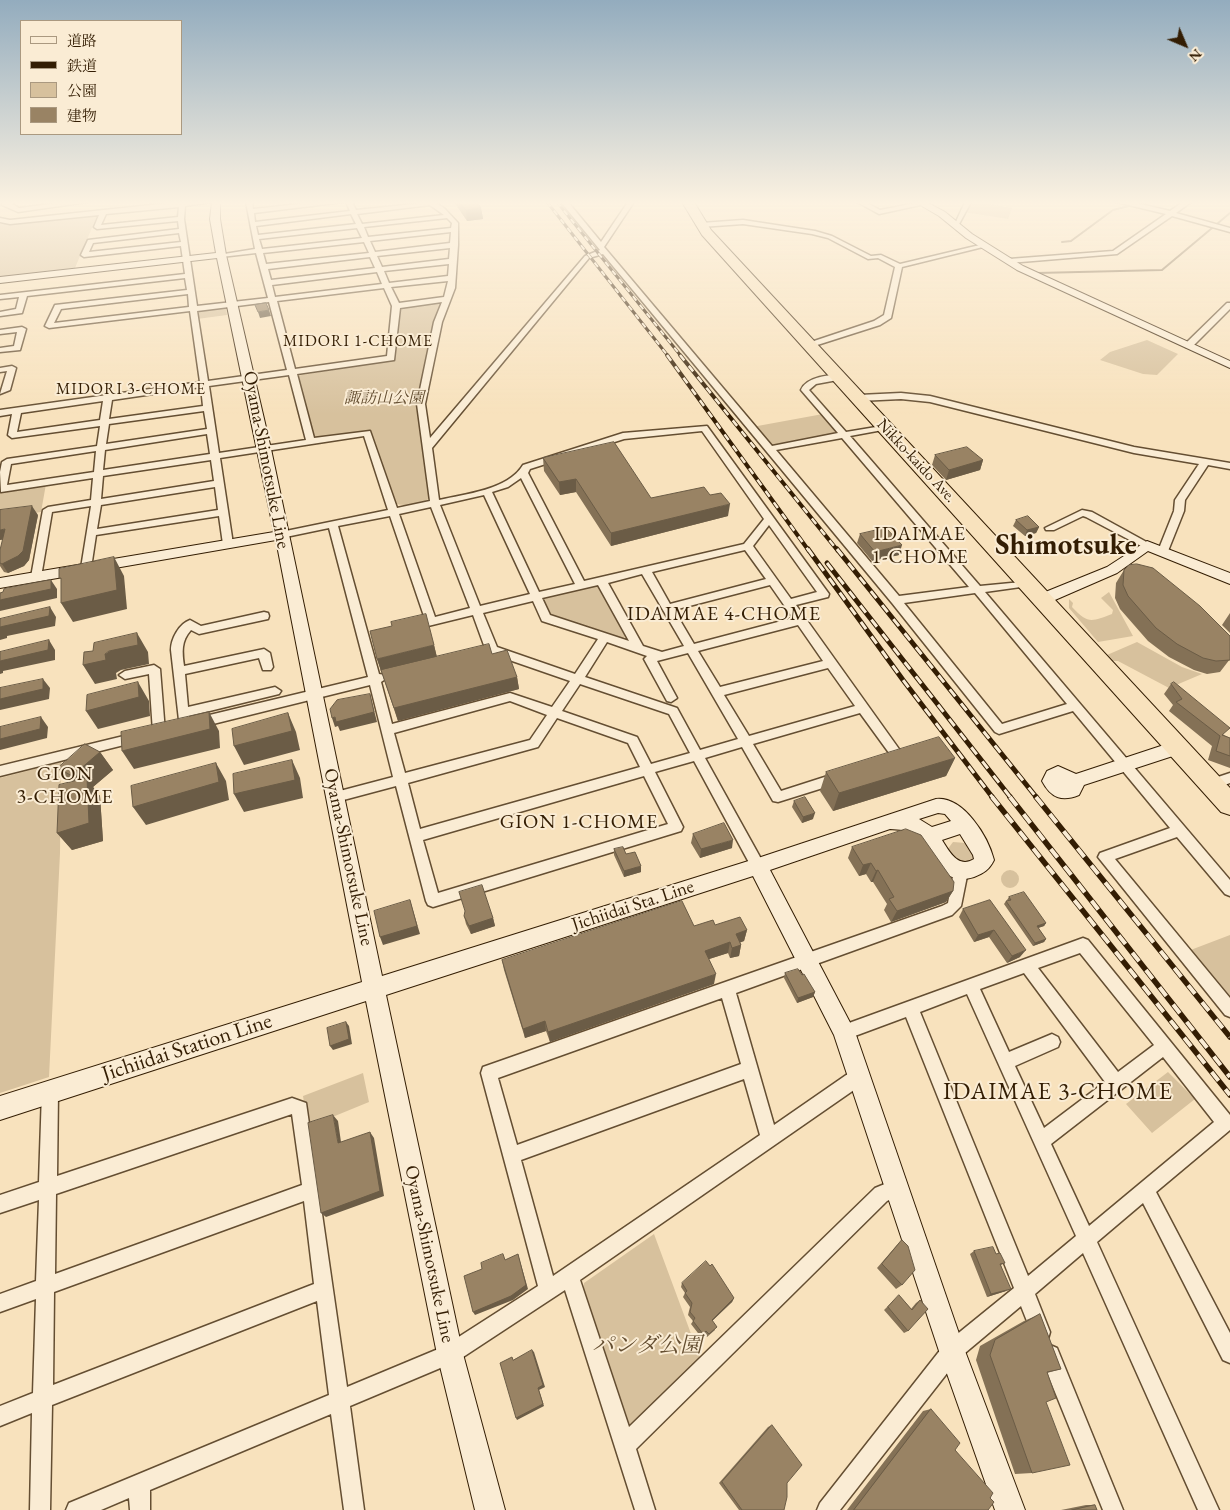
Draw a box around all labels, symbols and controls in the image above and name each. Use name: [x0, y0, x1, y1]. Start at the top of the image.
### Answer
legend: [20, 20, 182, 135]
north arrow: [1160, 20, 1210, 70]
text: 道路: [67, 31, 97, 50]
text: N: [1185, 45, 1206, 66]
text: 鉄道: [67, 56, 97, 75]
text: 公園: [67, 81, 97, 100]
text: 建物: [67, 106, 97, 125]
district label: MIDORI 1-CHOME: [281, 332, 435, 352]
street label: Oyama-Shimotsuke Line: [238, 369, 294, 551]
district label: MIDORI 3-CHOME: [54, 380, 208, 400]
park label: 諏訪山公園: [344, 389, 424, 409]
street label: Nikko-kaido Ave.: [872, 415, 960, 507]
district label: IDAIMAE 1-CHOME: [871, 523, 969, 570]
district label: Shimotsuke: [995, 529, 1137, 563]
district label: IDAIMAE 4-CHOME: [625, 603, 823, 627]
district label: GION 3-CHOME: [16, 763, 114, 810]
street label: Oyama-Shimotsuke Line: [318, 766, 378, 948]
district label: GION 1-CHOME: [498, 811, 660, 835]
street label: Jichiidai Sta. Line: [569, 875, 697, 937]
street label: Jichiidai Station Line: [99, 1008, 275, 1088]
district label: IDAIMAE 3-CHOME: [941, 1078, 1175, 1106]
street label: Oyama-Shimotsuke Line: [399, 1163, 459, 1345]
park label: パンダ公園: [592, 1333, 702, 1359]

